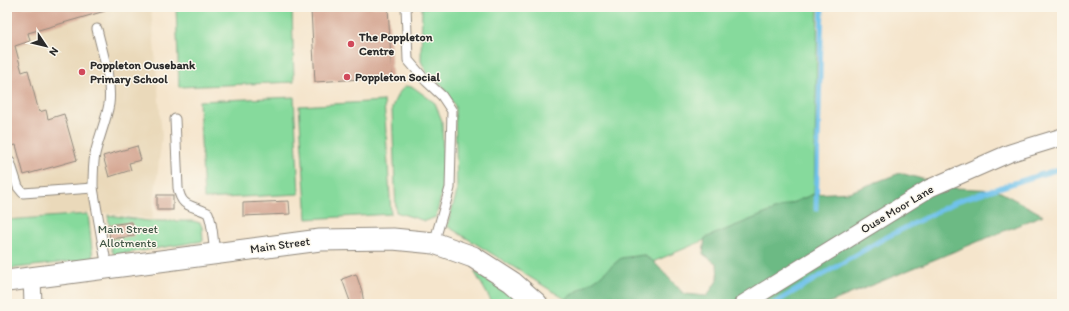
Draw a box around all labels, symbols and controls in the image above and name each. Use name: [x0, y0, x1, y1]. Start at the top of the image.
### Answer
north arrow: [26, 26, 66, 66]
place label: The Poppleton Centre: [358, 30, 433, 58]
marker: The Poppleton Centre: [346, 39, 356, 49]
text: N: [46, 45, 61, 58]
place label: Poppleton Ousebank Primary School: [90, 58, 196, 87]
marker: Poppleton Ousebank Primary School: [77, 67, 87, 77]
place label: Poppleton Social: [355, 70, 441, 85]
marker: Poppleton Social: [342, 72, 352, 82]
street label: Ouse Moor Lane: [858, 182, 936, 236]
park label: Main Street Allotments: [98, 222, 159, 250]
street label: Main Street: [249, 234, 311, 256]

